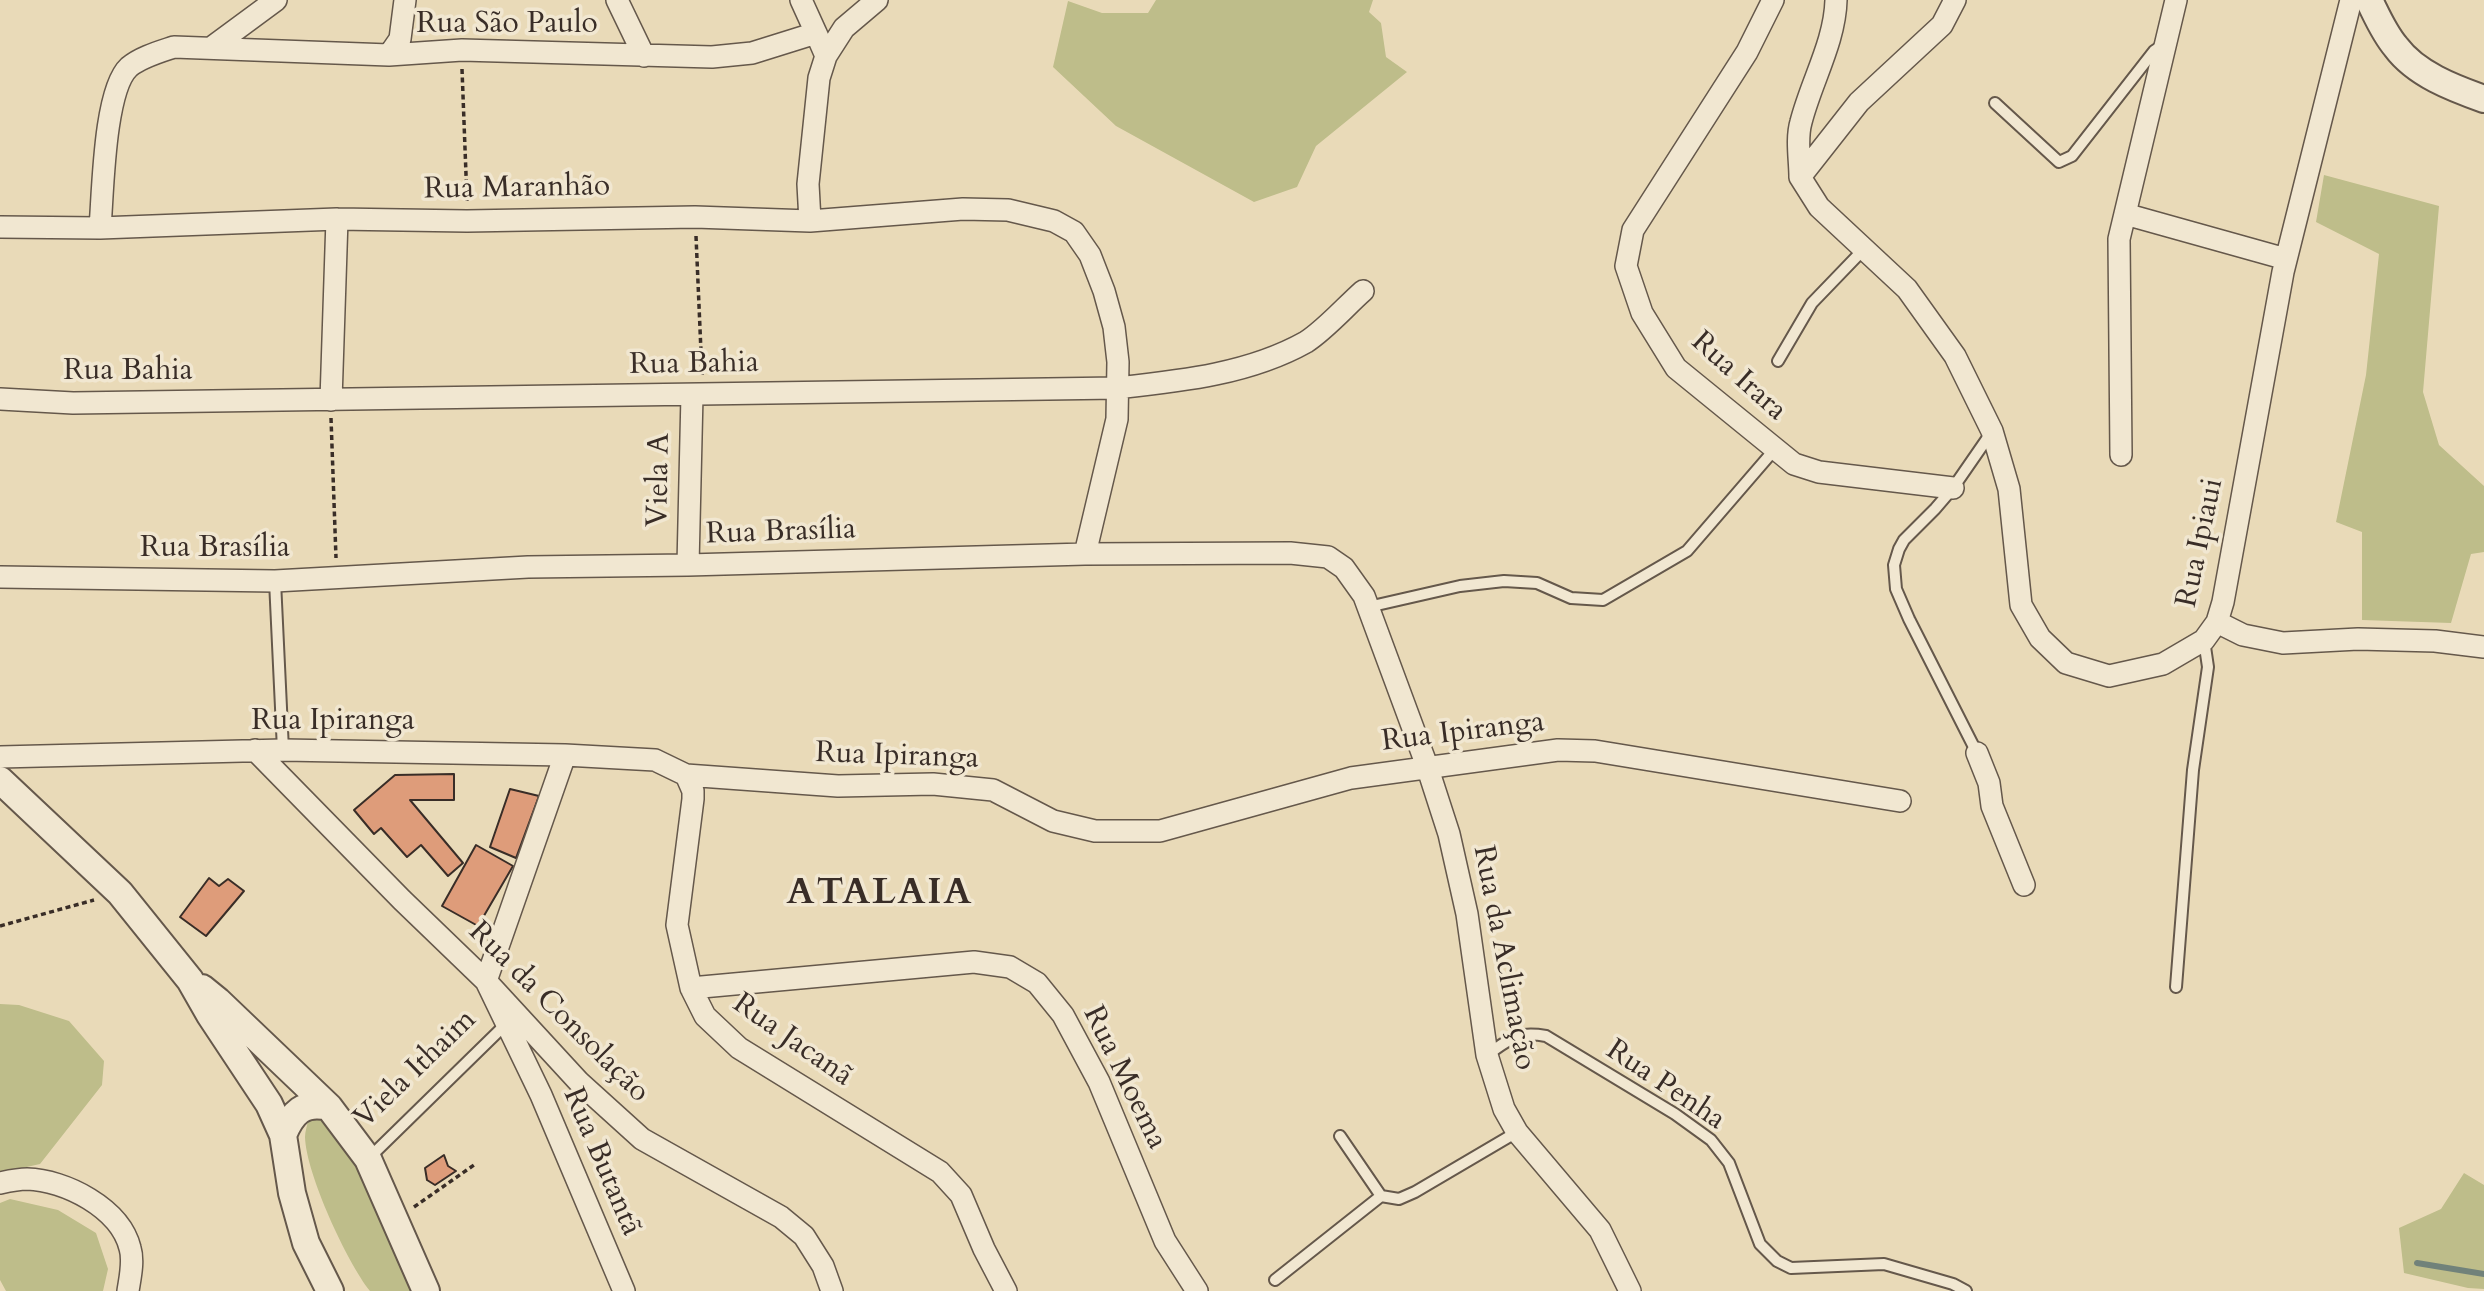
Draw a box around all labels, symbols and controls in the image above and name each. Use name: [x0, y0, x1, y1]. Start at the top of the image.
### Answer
street label: Rua São Paulo: [416, 7, 598, 43]
street label: Rua Maranhão: [424, 169, 610, 209]
street label: Rua Irara: [1683, 325, 1793, 429]
street label: Rua Bahia: [629, 346, 759, 384]
street label: Rua Bahia: [63, 354, 193, 390]
street label: Viela A: [641, 433, 679, 527]
street label: Rua Ipiaui: [2170, 475, 2232, 611]
street label: Rua Brasília: [705, 512, 857, 554]
street label: Rua Brasília: [140, 531, 290, 567]
street label: Rua Ipiranga: [251, 704, 415, 740]
street label: Rua Ipiranga: [1380, 705, 1546, 761]
street label: Rua Ipiranga: [815, 736, 979, 778]
street label: Rua da Aclimação: [1464, 843, 1542, 1073]
district label: ATALAIA: [787, 872, 973, 916]
street label: Rua da Consolação: [460, 915, 656, 1111]
street label: Rua Jacanã: [725, 987, 859, 1095]
street label: Rua Moema: [1074, 1001, 1174, 1155]
street label: Viela Ithaim: [347, 1003, 485, 1137]
street label: Rua Penha: [1599, 1033, 1731, 1139]
street label: Rua Butantã: [554, 1083, 648, 1241]

